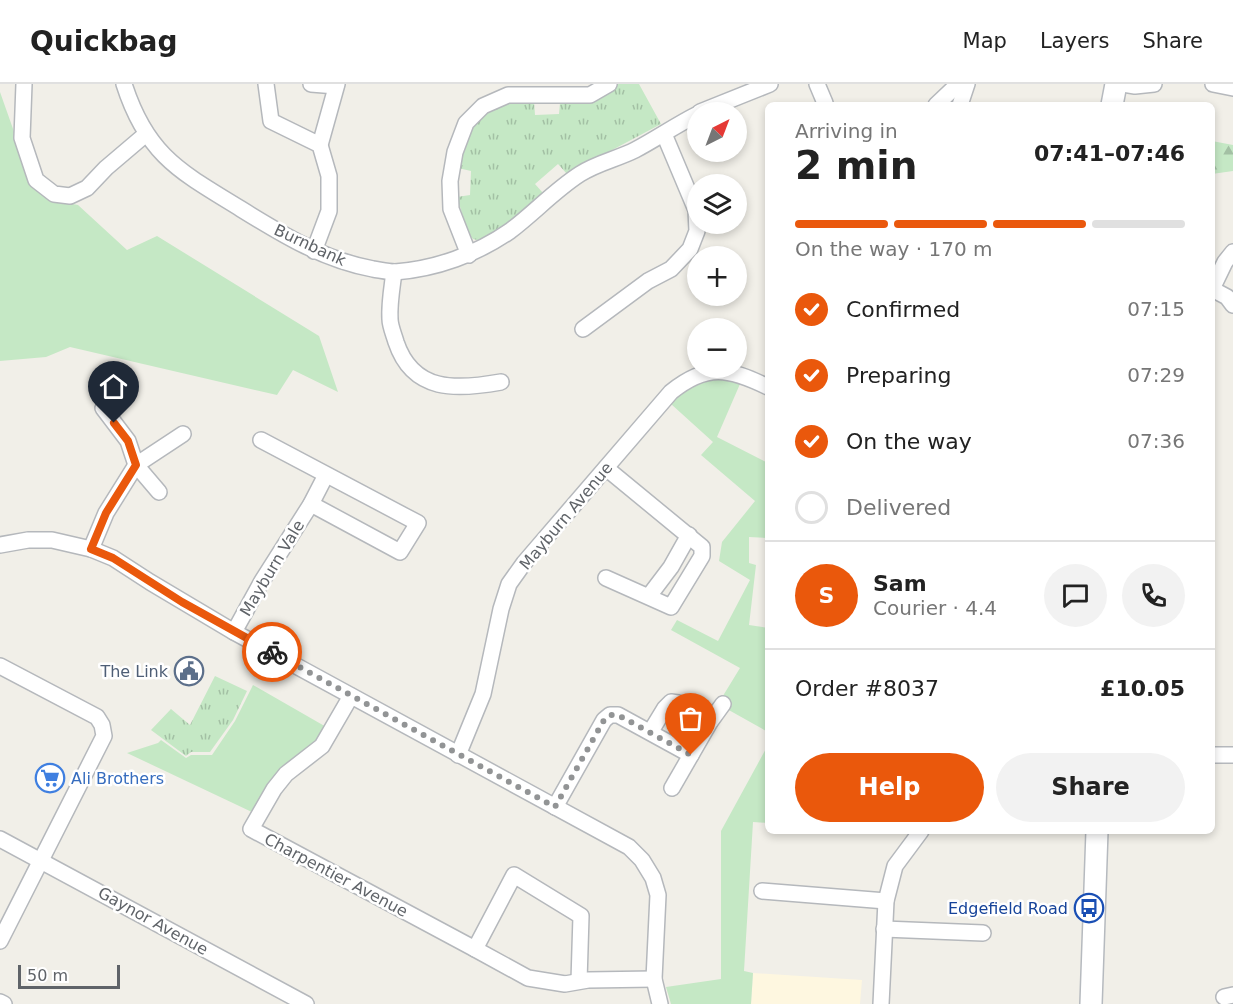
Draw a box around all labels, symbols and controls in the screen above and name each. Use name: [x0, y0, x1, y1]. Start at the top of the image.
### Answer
text: Quickbag: [30, 25, 178, 58]
text: Map: [963, 29, 1007, 53]
text: Layers: [1040, 29, 1109, 53]
text: Share: [1142, 29, 1203, 53]
north arrow: [687, 102, 747, 162]
map controls: [687, 102, 747, 378]
text: Arriving in: [795, 119, 898, 143]
text: 07:41–07:46: [1034, 141, 1185, 166]
text: 2 min: [795, 143, 917, 188]
button: layers: [687, 174, 747, 234]
street label: Burnbank: [271, 220, 350, 270]
text: On the way · 170 m: [795, 237, 993, 261]
button: +: [687, 246, 747, 306]
icon: check: [795, 293, 828, 326]
text: Confirmed: [846, 297, 960, 322]
text: 07:15: [1127, 297, 1185, 321]
button: −: [687, 318, 747, 378]
icon: check: [795, 359, 828, 392]
pin: [88, 361, 139, 423]
text: Preparing: [846, 363, 952, 388]
text: 07:29: [1127, 363, 1185, 387]
icon: home: [97, 370, 130, 403]
icon: check: [795, 425, 828, 458]
text: On the way: [846, 429, 972, 454]
text: 07:36: [1127, 429, 1185, 453]
street label: Mayburn Avenue: [516, 458, 616, 574]
text: Delivered: [846, 495, 951, 520]
street label: Mayburn Vale: [236, 517, 308, 619]
button: chat: [1044, 564, 1107, 627]
button: phone: [1122, 564, 1185, 627]
text: Sam: [873, 571, 927, 596]
text: S: [819, 583, 834, 608]
text: Courier · 4.4: [873, 596, 997, 620]
courier: [242, 622, 302, 682]
icon: bike: [256, 636, 289, 669]
public building icon: The Link: [173, 655, 205, 687]
place label: The Link: [99, 662, 169, 681]
text: Order #8037: [795, 676, 939, 701]
text: £10.05: [1100, 676, 1185, 701]
pin: [665, 693, 716, 755]
icon: bag: [674, 702, 707, 735]
button: Help: [795, 753, 984, 822]
button: Share: [996, 753, 1185, 822]
supermarket icon: Ali Brothers: [34, 762, 66, 794]
place label: Ali Brothers: [71, 769, 164, 788]
street label: Charpentier Avenue: [261, 829, 411, 921]
street label: Gaynor Avenue: [95, 883, 211, 959]
bus stop icon: Edgefield Road: [1073, 892, 1105, 924]
place label: Edgefield Road: [948, 899, 1068, 918]
scale bar: [18, 962, 120, 990]
text: 50 m: [27, 966, 68, 985]

